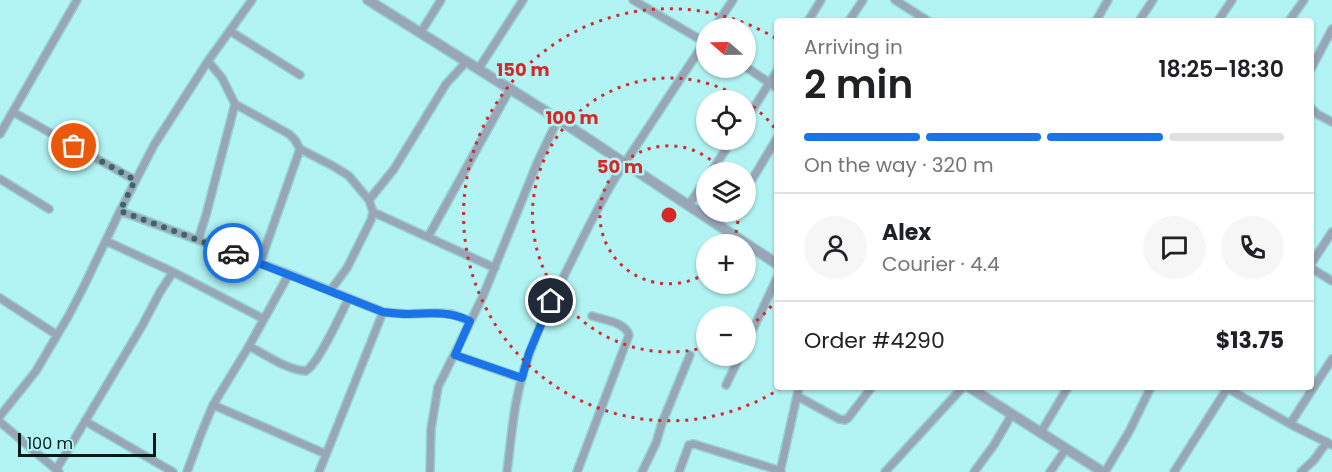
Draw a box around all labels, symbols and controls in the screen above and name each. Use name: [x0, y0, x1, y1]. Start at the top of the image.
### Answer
north arrow: [696, 18, 756, 78]
map controls: [696, 18, 756, 366]
text: Arriving in: [804, 33, 903, 61]
text: 18:25–18:30: [1159, 54, 1284, 85]
text: 150 m: [496, 57, 550, 82]
text: 2 min: [804, 57, 913, 112]
button: locate: [696, 90, 756, 150]
text: 100 m: [545, 105, 599, 130]
pin: [48, 120, 99, 171]
icon: bag: [57, 129, 90, 162]
text: On the way · 320 m: [804, 151, 994, 179]
text: 50 m: [597, 154, 643, 179]
button: layers: [696, 162, 756, 222]
centre of rings: [659, 205, 679, 225]
button: person: [804, 216, 867, 279]
button: chat: [1143, 216, 1206, 279]
button: phone: [1221, 216, 1284, 279]
text: Alex: [882, 217, 931, 248]
courier: [203, 223, 263, 283]
button: +: [696, 234, 756, 294]
icon: car: [217, 237, 250, 270]
text: Courier · 4.4: [882, 250, 1000, 278]
pin: [525, 275, 576, 326]
icon: home: [534, 284, 567, 317]
button: −: [696, 306, 756, 366]
text: Order #4290: [804, 325, 945, 356]
text: $13.75: [1216, 325, 1284, 356]
scale bar: [18, 430, 156, 458]
text: 100 m: [27, 432, 73, 455]

